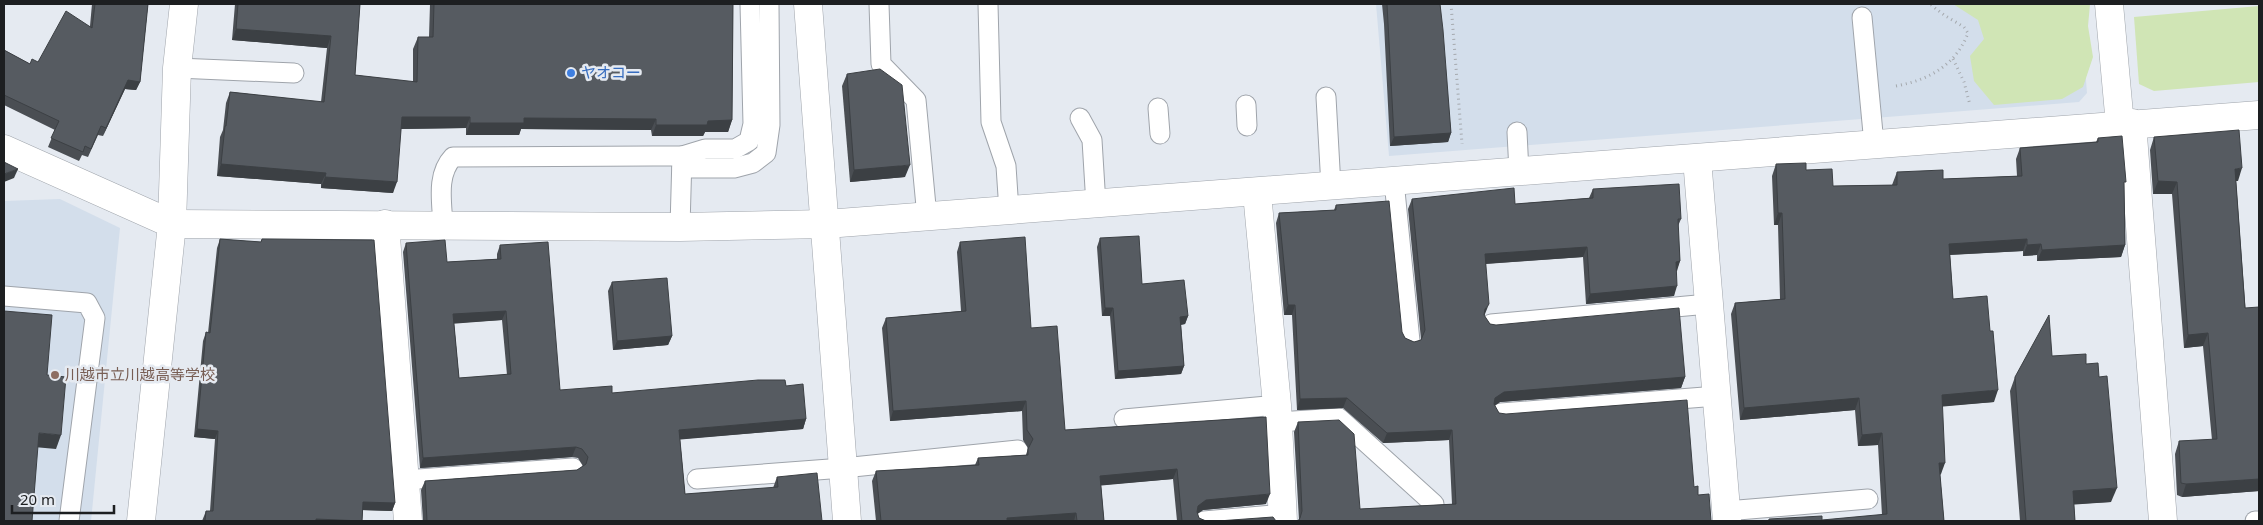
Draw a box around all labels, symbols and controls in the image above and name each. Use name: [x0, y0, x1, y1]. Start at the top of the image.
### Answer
place label: ヤオコー: [581, 62, 641, 82]
marker: ヤオコー: [565, 67, 577, 79]
place label: 川越市立川越高等学校: [65, 364, 215, 384]
marker: 川越市立川越高等学校: [49, 369, 61, 381]
scale bar: [12, 482, 115, 514]
text: 20 m: [20, 489, 55, 509]

